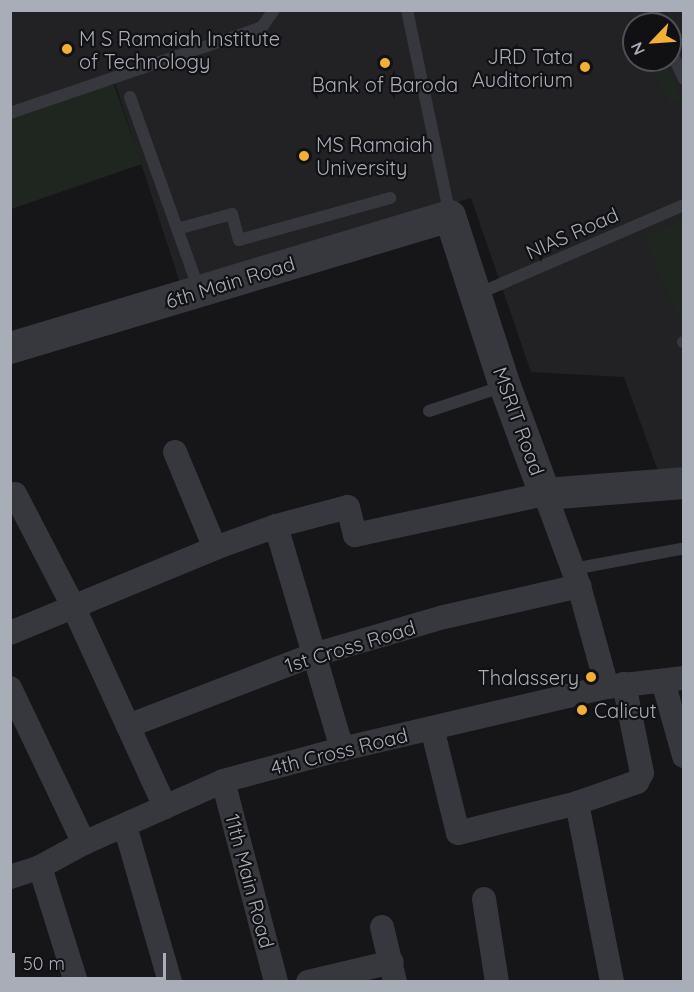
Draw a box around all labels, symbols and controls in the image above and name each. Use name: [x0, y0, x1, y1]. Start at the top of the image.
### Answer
north arrow: [622, 12, 682, 72]
place label: M S Ramaiah Institute of Technology: [79, 26, 280, 73]
text: N: [626, 39, 649, 58]
marker: M S Ramaiah Institute of Technology: [60, 42, 74, 56]
place label: JRD Tata Auditorium: [472, 44, 573, 91]
marker: Bank of Baroda: [378, 56, 392, 70]
marker: JRD Tata Auditorium: [578, 60, 592, 74]
place label: Bank of Baroda: [312, 72, 458, 96]
place label: MS Ramaiah University: [316, 132, 433, 179]
marker: MS Ramaiah University: [297, 149, 311, 163]
street label: NIAS Road: [522, 202, 622, 264]
street label: 6th Main Road: [162, 251, 298, 313]
street label: MSRIT Road: [488, 364, 550, 478]
street label: 1st Cross Road: [282, 615, 418, 677]
place label: Thalassery: [478, 665, 579, 689]
marker: Thalassery: [584, 670, 598, 684]
place label: Calicut: [594, 698, 657, 722]
marker: Calicut: [575, 703, 589, 717]
street label: 4th Cross Road: [268, 722, 410, 780]
street label: 11th Main Road: [221, 811, 279, 951]
scale bar: [15, 941, 170, 979]
text: 50 m: [23, 952, 65, 975]

